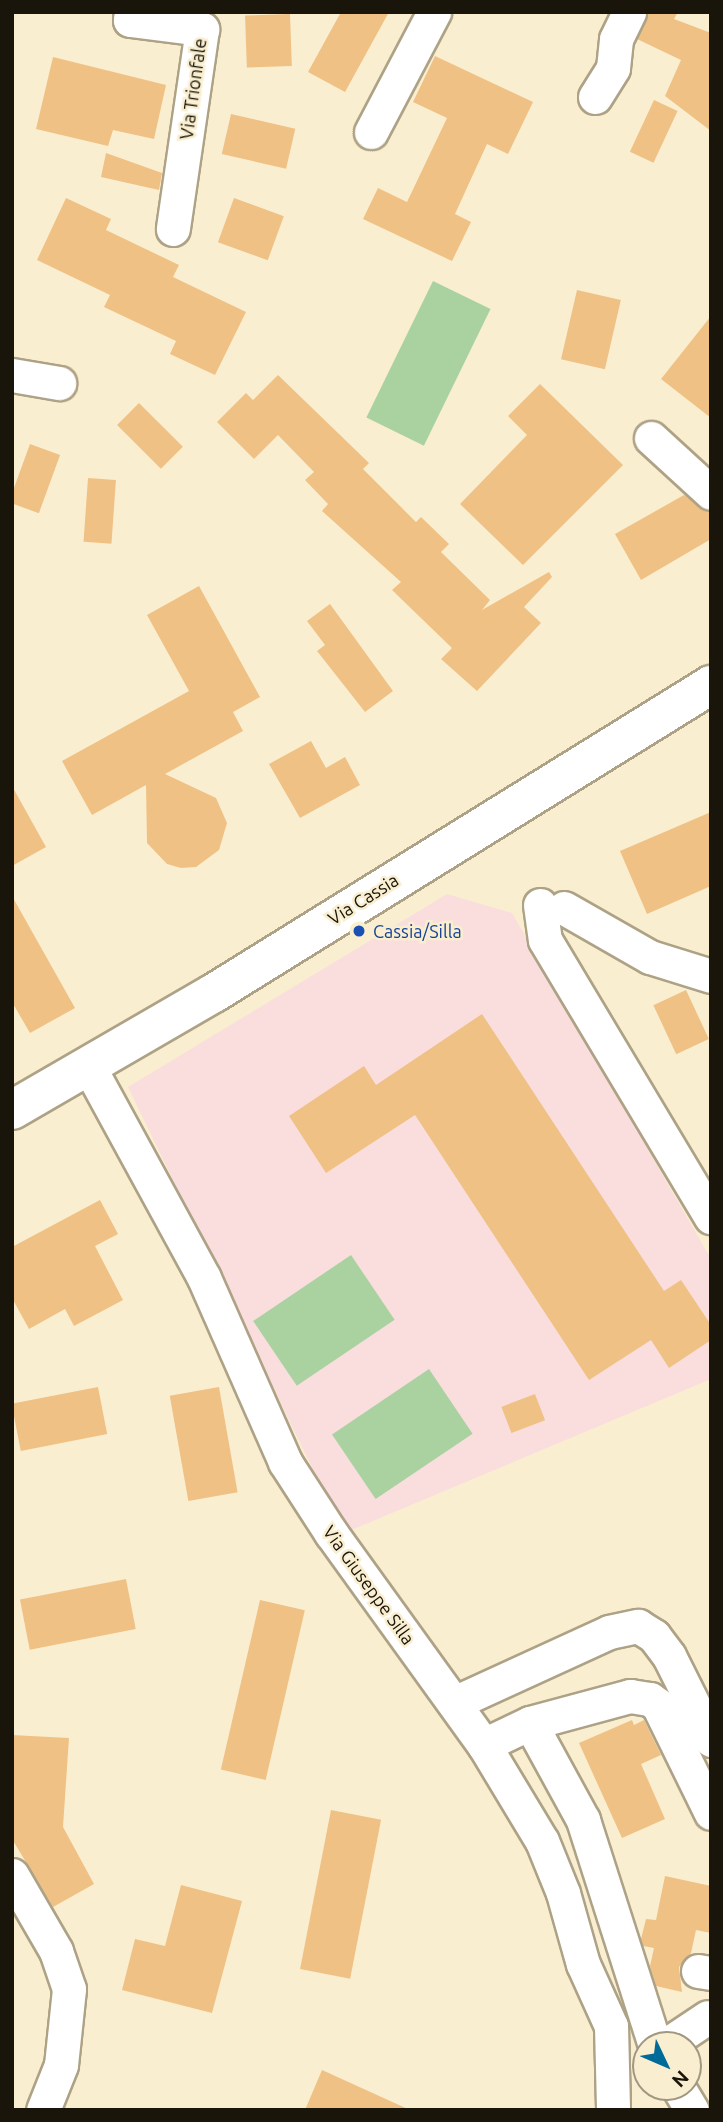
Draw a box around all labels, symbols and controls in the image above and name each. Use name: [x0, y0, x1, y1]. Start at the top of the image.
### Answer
street label: Via Trionfale: [175, 37, 211, 141]
street label: Via Cassia: [324, 869, 402, 929]
place label: Cassia/Silla: [373, 920, 462, 942]
marker: Cassia/Silla: [351, 923, 367, 939]
street label: Via Giuseppe Silla: [319, 1521, 419, 1649]
north arrow: [632, 2031, 702, 2101]
text: N: [668, 2066, 694, 2092]

